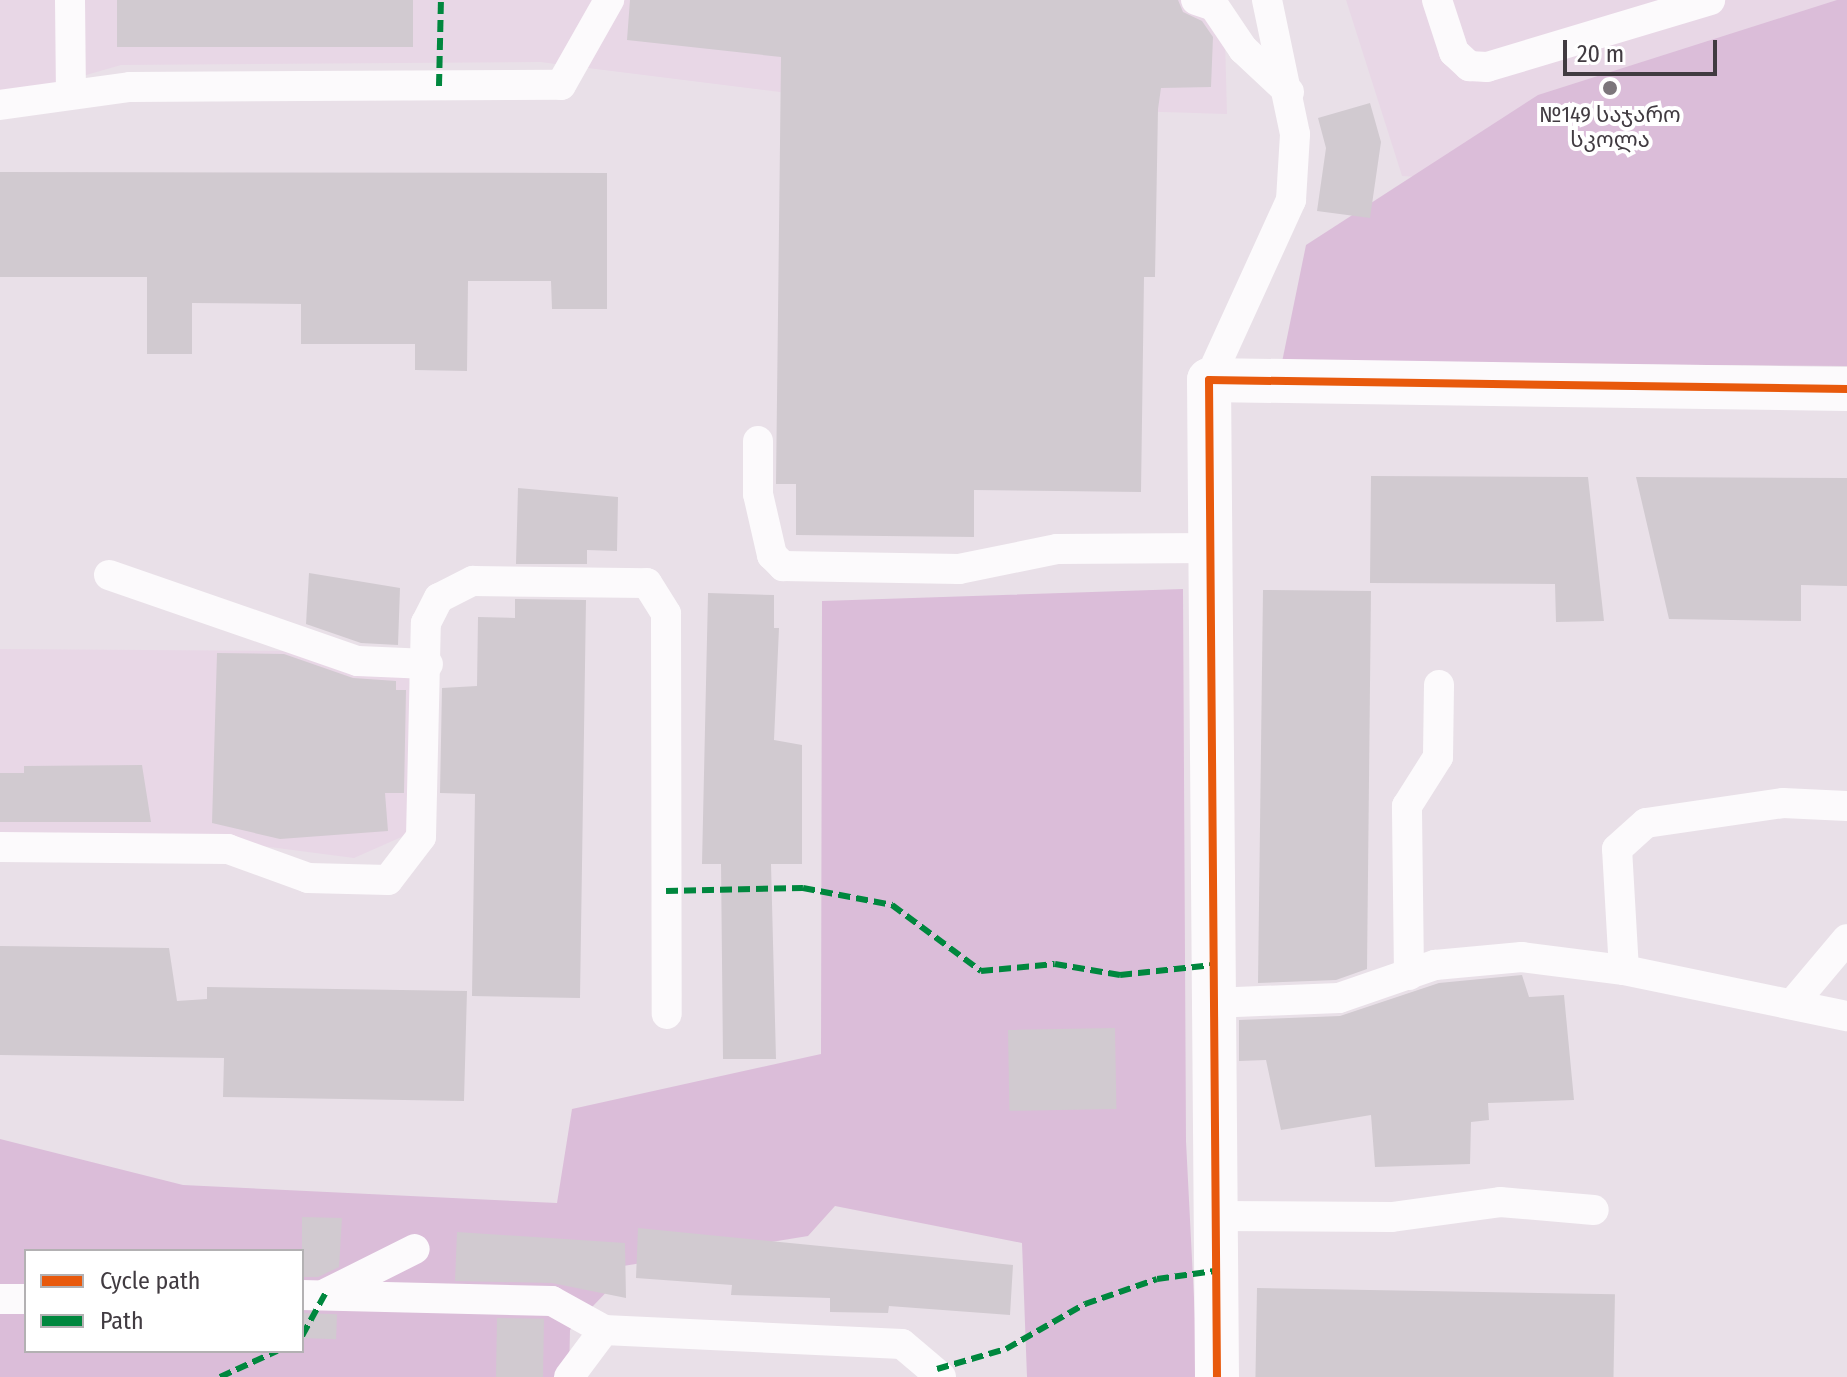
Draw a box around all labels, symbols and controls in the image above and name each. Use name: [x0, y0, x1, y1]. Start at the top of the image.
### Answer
scale bar: [1567, 24, 1721, 74]
text: 20 m: [1577, 40, 1624, 68]
marker: №149 საჯარო სკოლა: [1601, 79, 1619, 97]
place label: №149 საჯარო სკოლა: [1539, 101, 1681, 152]
legend: [24, 1249, 304, 1353]
text: Cycle path: [100, 1267, 200, 1295]
text: Path: [100, 1307, 144, 1335]

